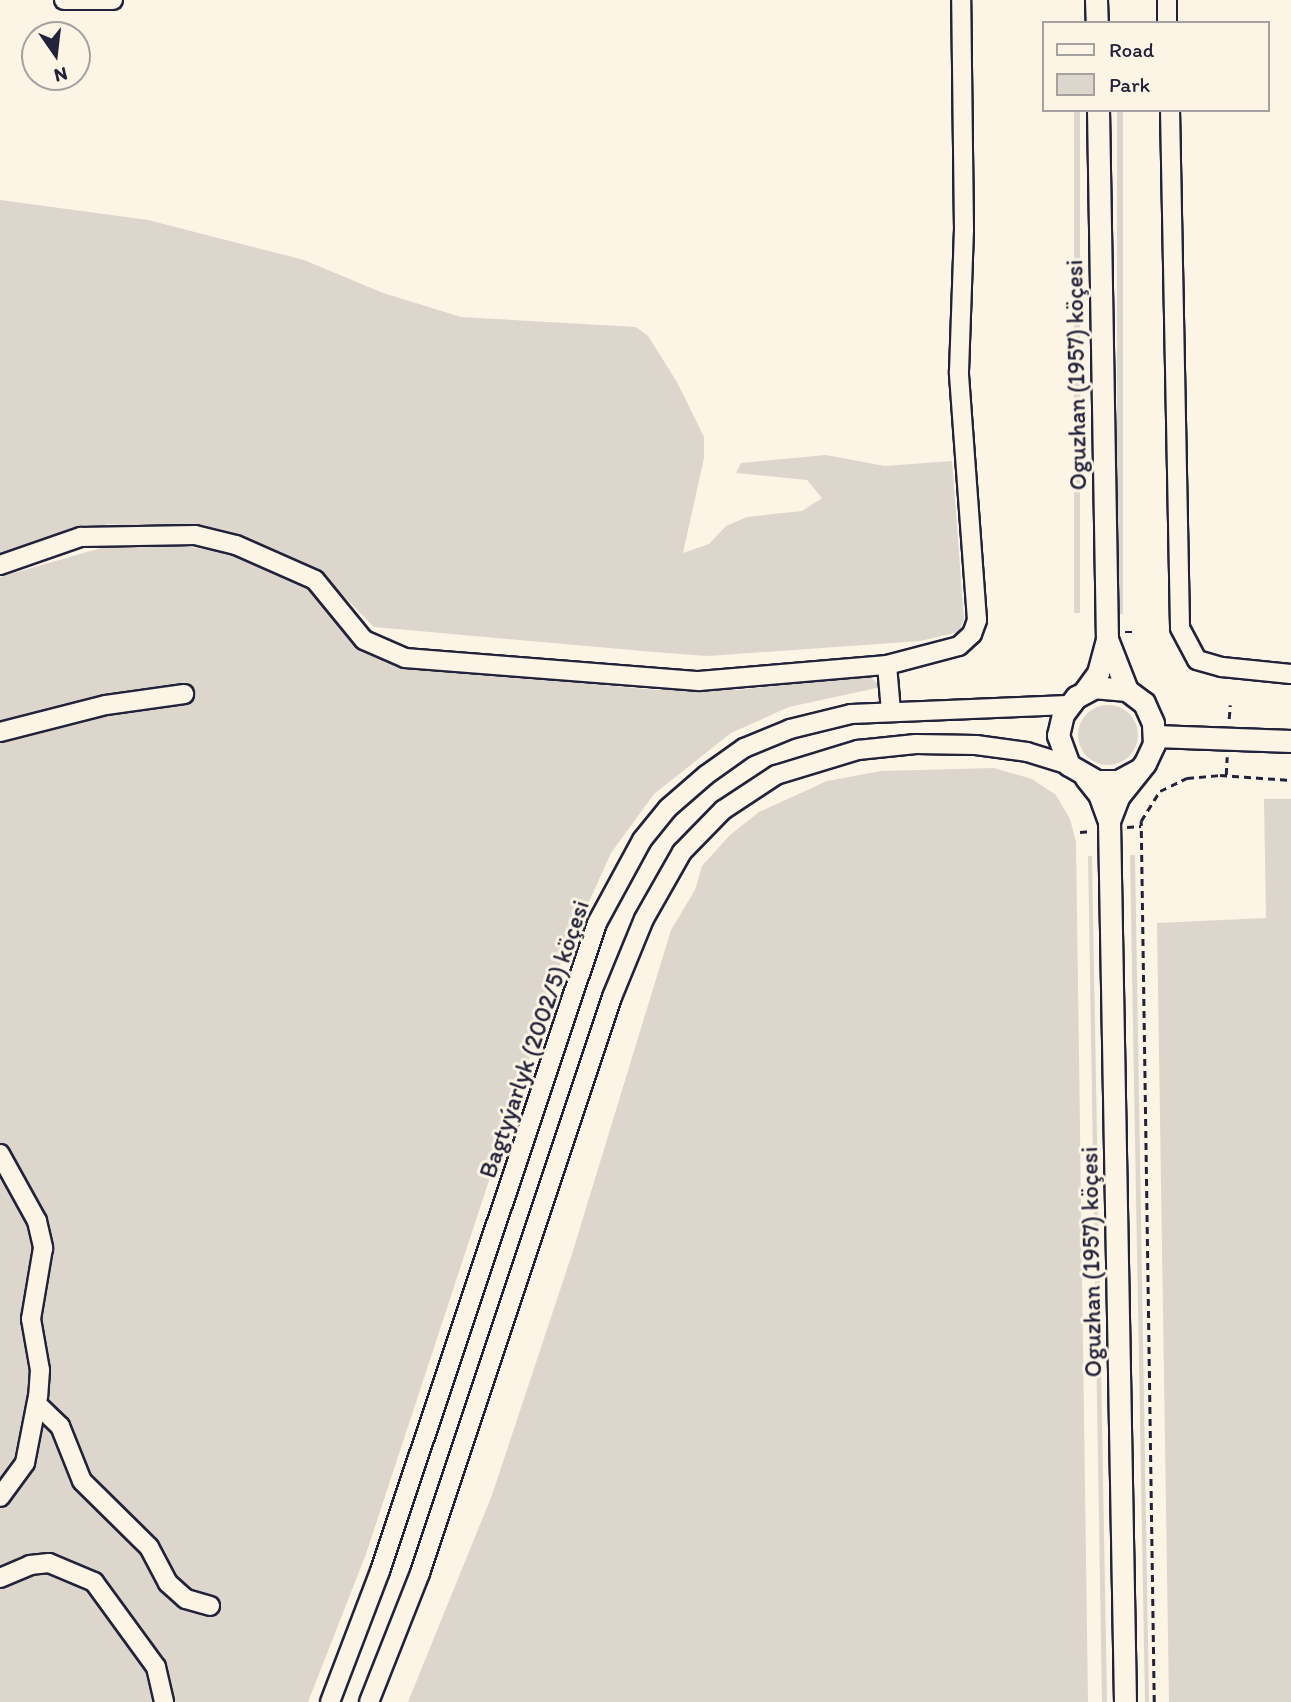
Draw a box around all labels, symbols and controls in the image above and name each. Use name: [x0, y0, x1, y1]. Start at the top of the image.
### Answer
north arrow: [21, 21, 91, 91]
legend: [1042, 21, 1270, 112]
text: Road: [1109, 37, 1154, 62]
text: N: [52, 62, 70, 88]
text: Park: [1109, 72, 1150, 97]
street label: Oguzhan (1957) köçesi: [1060, 259, 1092, 491]
street label: Bagtyýarlyk (2002/5) köçesi: [473, 896, 595, 1182]
street label: Oguzhan (1957) köçesi: [1075, 1146, 1107, 1378]

